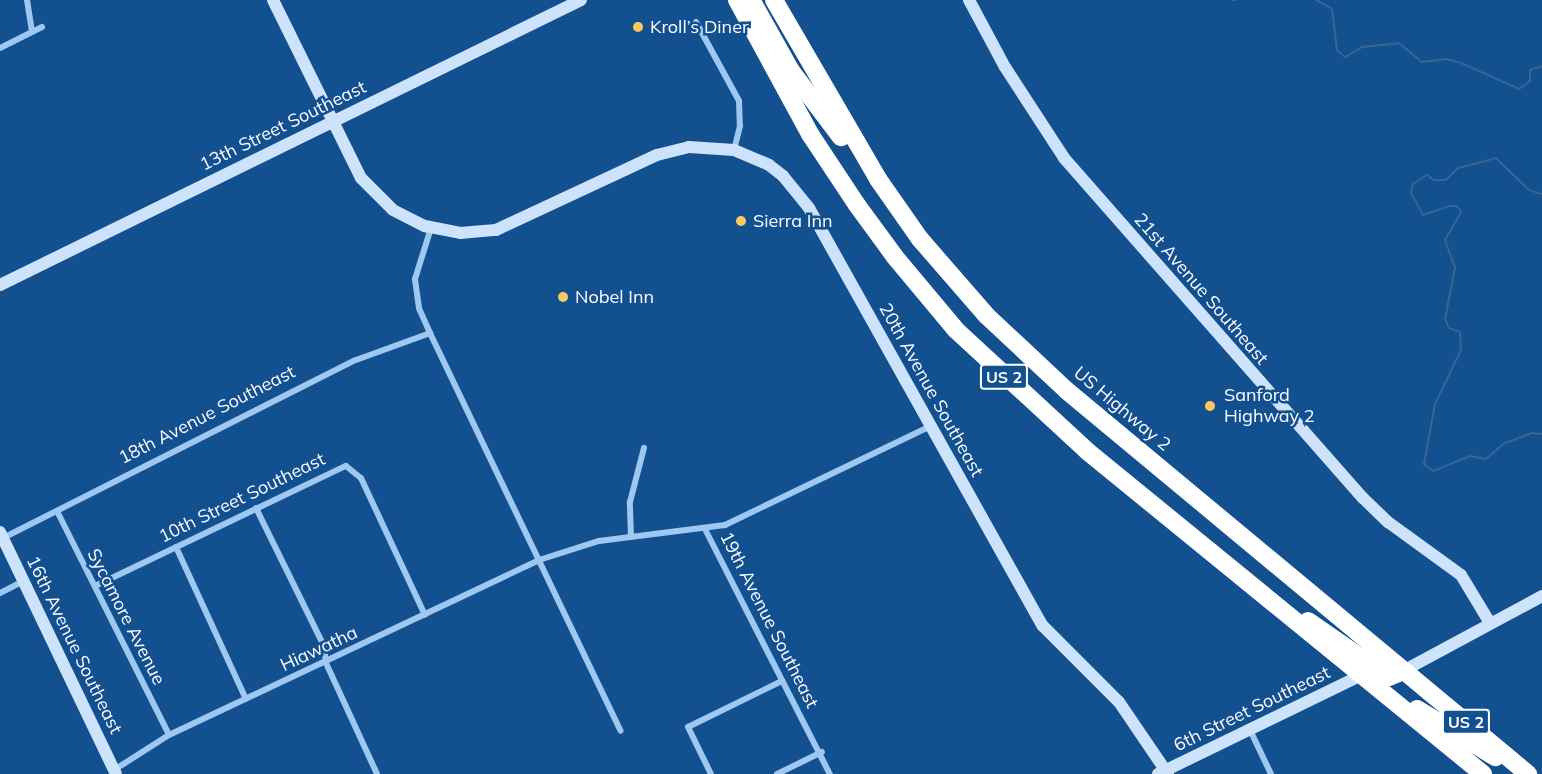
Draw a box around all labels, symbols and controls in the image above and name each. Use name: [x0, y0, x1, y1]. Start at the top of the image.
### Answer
place label: Kroll’s Diner: [650, 16, 748, 38]
marker: Kroll’s Diner: [631, 20, 645, 34]
street label: 13th Street Southeast: [196, 76, 370, 176]
street label: 21st Avenue Southeast: [1129, 209, 1273, 369]
place label: Sierra Inn: [753, 210, 833, 232]
marker: Sierra Inn: [734, 214, 748, 228]
place label: Nobel Inn: [575, 286, 654, 308]
marker: Nobel Inn: [556, 290, 570, 304]
street label: 20th Avenue Southeast: [874, 299, 988, 481]
street label: 18th Avenue Southeast: [115, 361, 299, 469]
street label: US Highway 2: [1069, 362, 1175, 456]
road number: US 2: [978, 364, 1030, 390]
place label: Sanford Highway 2: [1224, 385, 1315, 428]
marker: Sanford Highway 2: [1201, 397, 1219, 415]
street label: 10th Street Southeast: [155, 448, 329, 548]
street label: 19th Avenue Southeast: [715, 528, 823, 712]
street label: Sycamore Avenue: [82, 545, 170, 689]
street label: 16th Avenue Southeast: [22, 553, 126, 737]
street label: Hiawatha: [277, 622, 361, 676]
street label: 6th Street Southeast: [1170, 662, 1334, 756]
road number: US 2: [1440, 709, 1492, 735]

